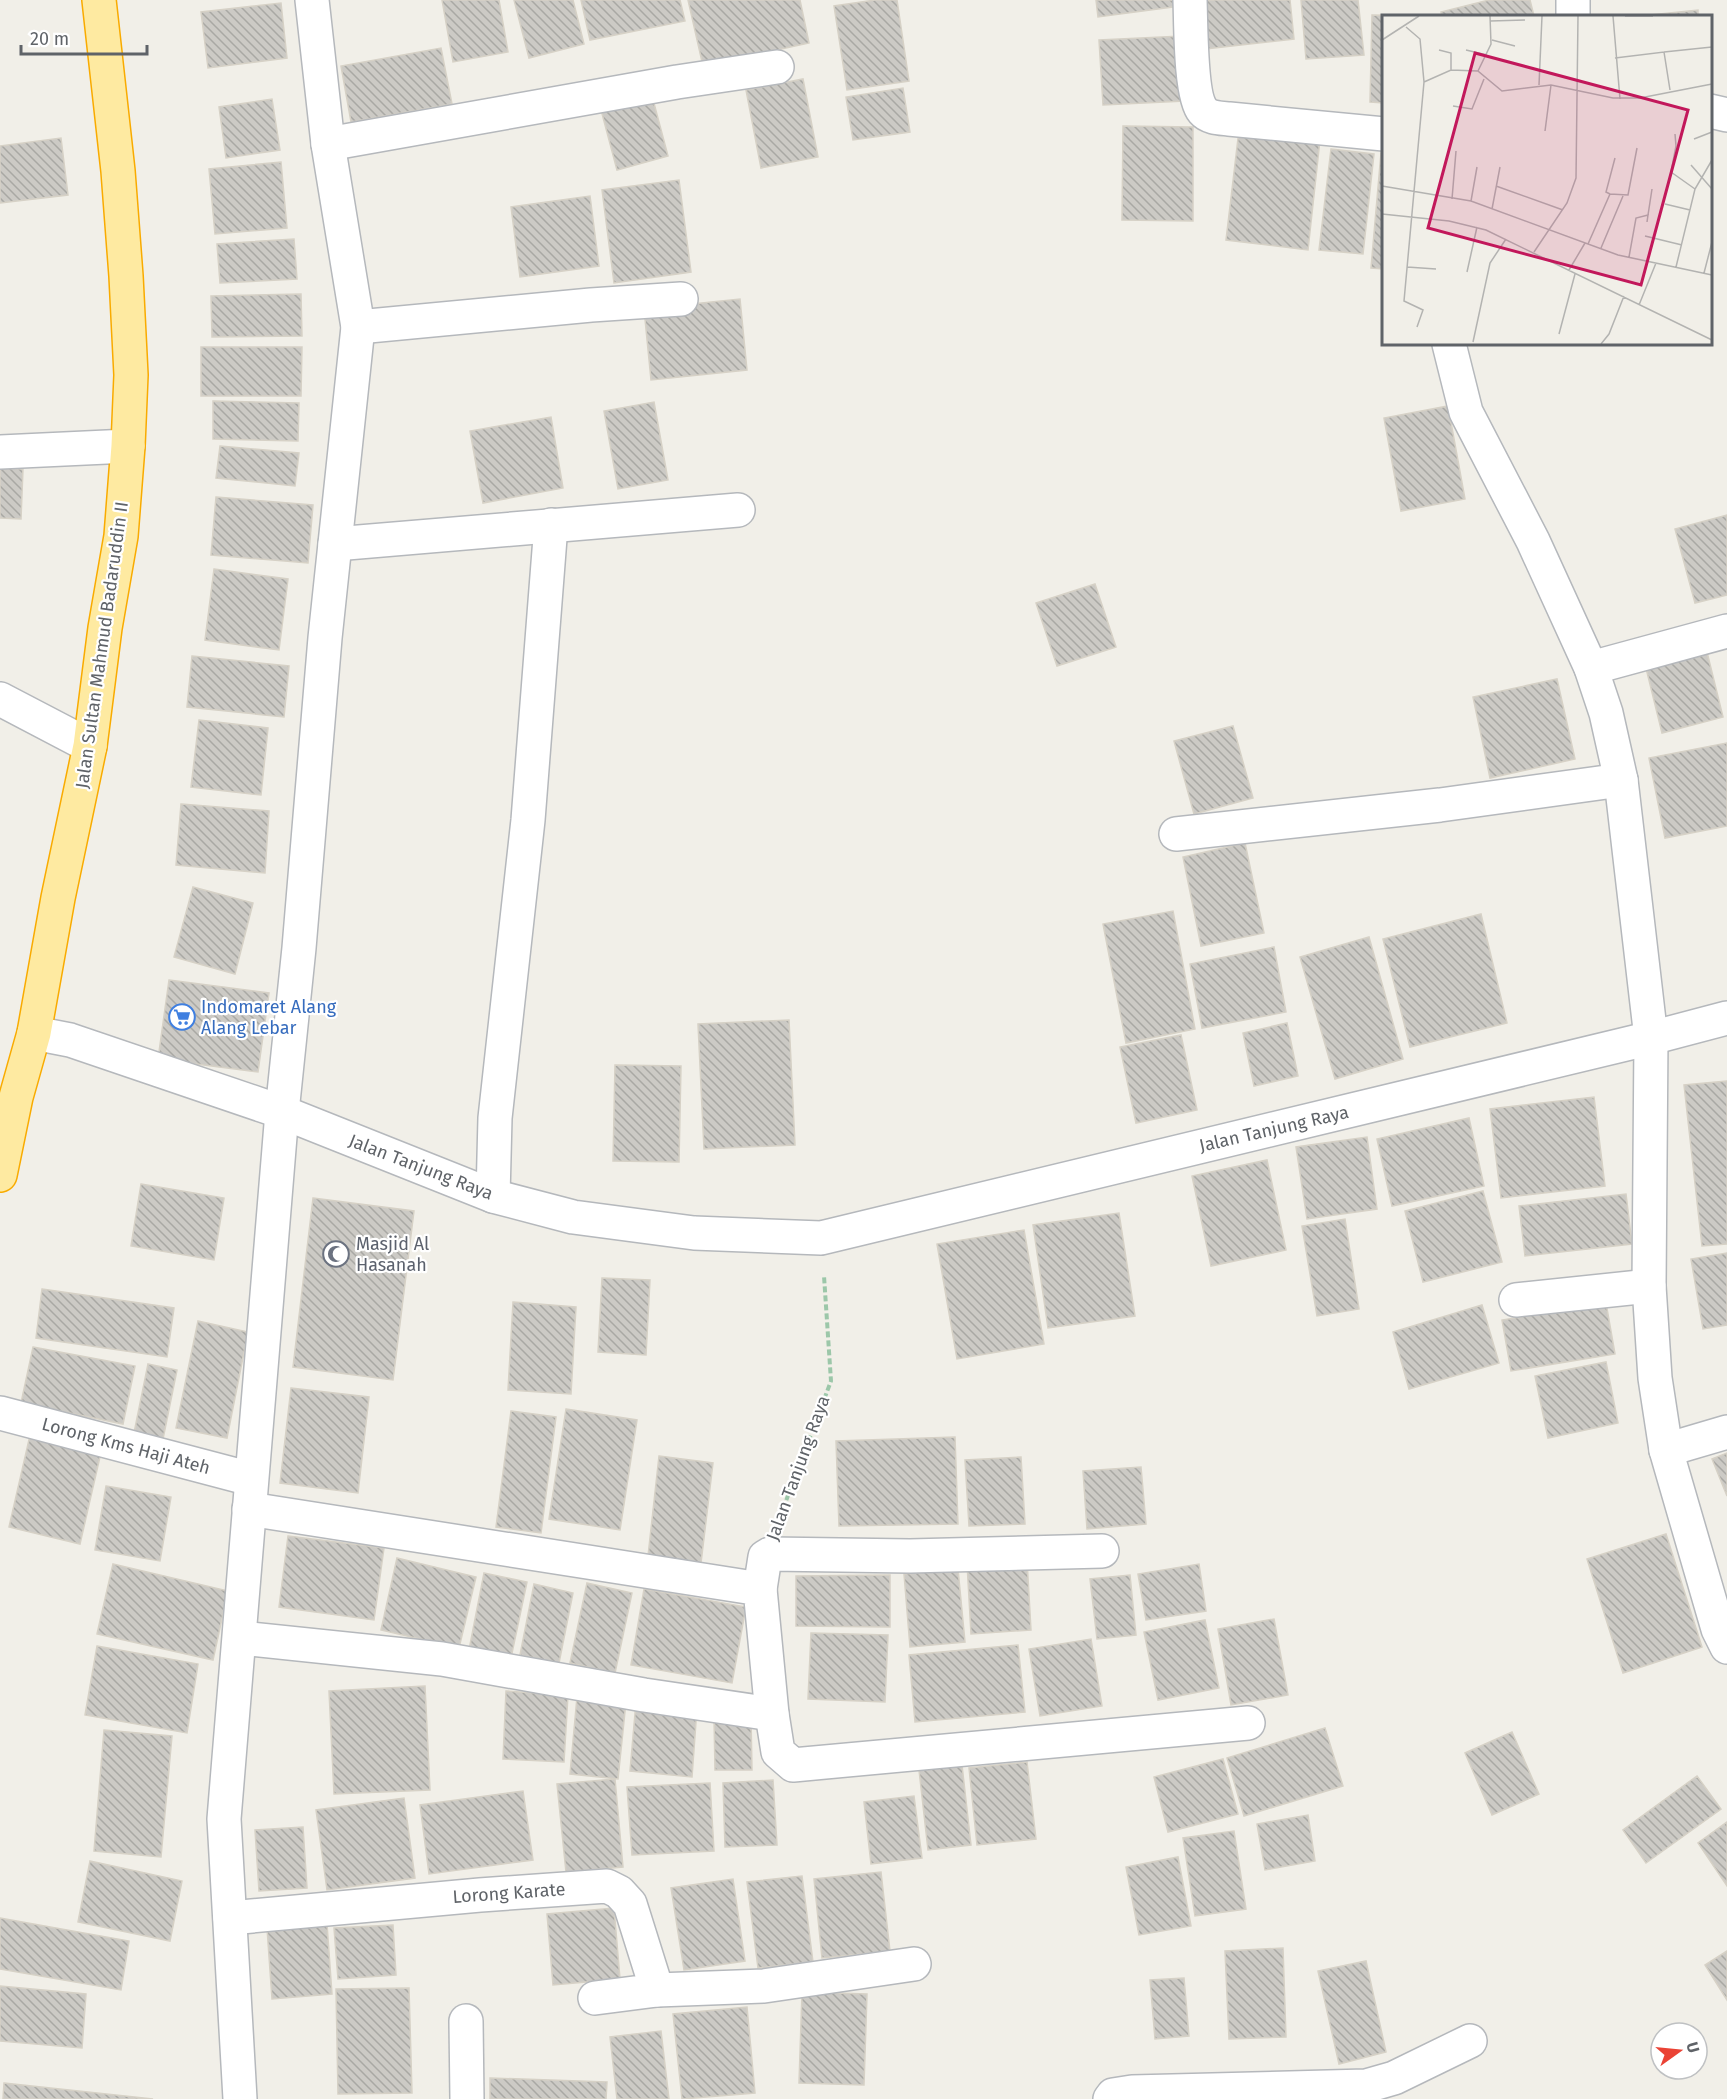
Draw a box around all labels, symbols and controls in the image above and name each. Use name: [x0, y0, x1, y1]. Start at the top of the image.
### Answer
inset map: [1382, 15, 1712, 345]
scale bar: [21, 18, 147, 56]
text: 20 m: [30, 28, 69, 50]
street label: Jalan Sultan Mahmud Badaruddin II: [71, 500, 133, 790]
place label: Indomaret Alang Alang Lebar: [201, 996, 337, 1039]
supermarket icon: Indomaret Alang Alang Lebar: [167, 1002, 197, 1032]
street label: Jalan Tanjung Raya: [1197, 1101, 1351, 1157]
street label: Jalan Tanjung Raya: [346, 1129, 496, 1205]
place label: Masjid Al Hasanah: [356, 1233, 429, 1276]
mosque icon: Masjid Al Hasanah: [321, 1239, 351, 1269]
street label: Jalan Tanjung Raya: [762, 1392, 834, 1544]
street label: Lorong Kms Haji Ateh: [39, 1413, 213, 1479]
street label: Lorong Karate: [452, 1878, 566, 1908]
north arrow: [1649, 2021, 1709, 2081]
text: U: [1682, 2040, 1704, 2055]

